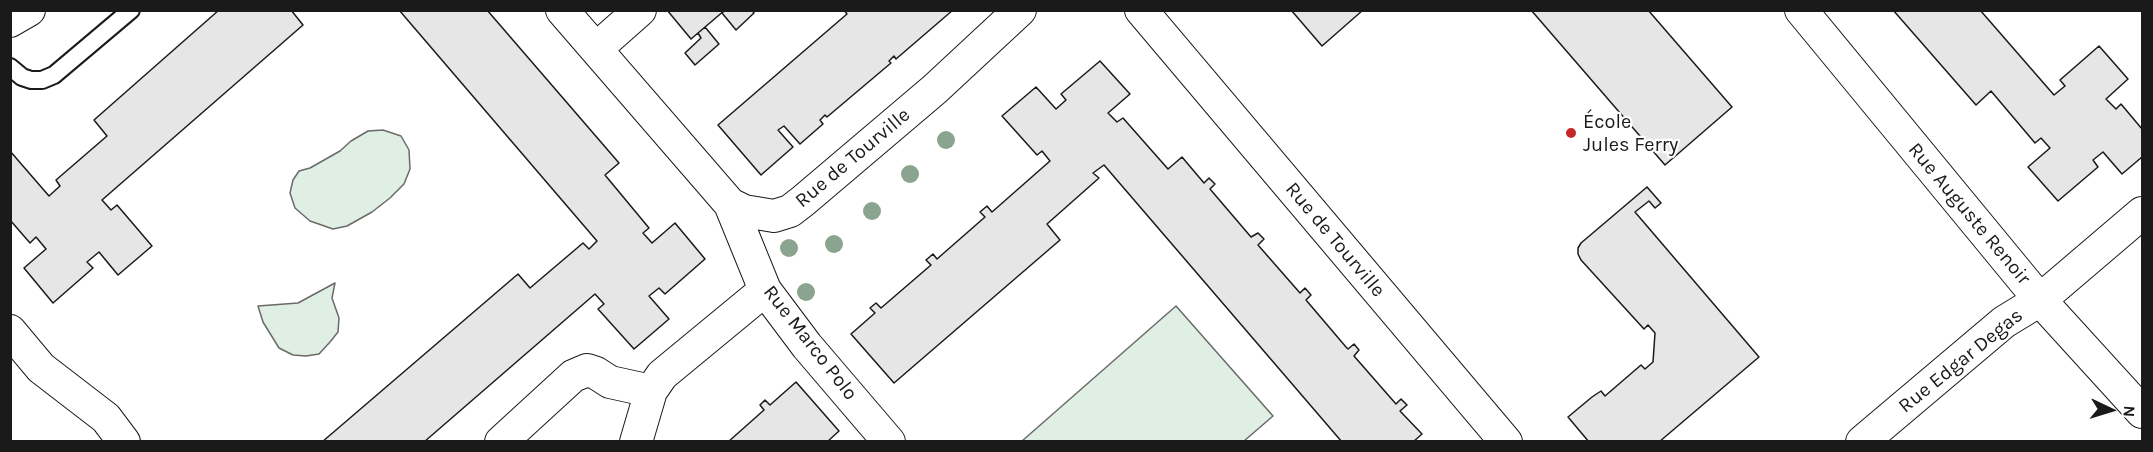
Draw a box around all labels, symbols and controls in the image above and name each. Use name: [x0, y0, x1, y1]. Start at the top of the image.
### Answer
street label: Rue de Tourville: [791, 103, 915, 213]
place label: École Jules Ferry: [1583, 110, 1678, 157]
marker: École Jules Ferry: [1564, 126, 1578, 140]
street label: Rue Auguste Renoir: [1903, 138, 2035, 290]
street label: Rue de Tourville: [1280, 178, 1390, 302]
street label: Rue Marco Polo: [758, 281, 862, 405]
street label: Rue Edgar Degas: [1894, 304, 2028, 418]
north arrow: [2081, 380, 2141, 440]
text: N: [2120, 405, 2139, 418]

